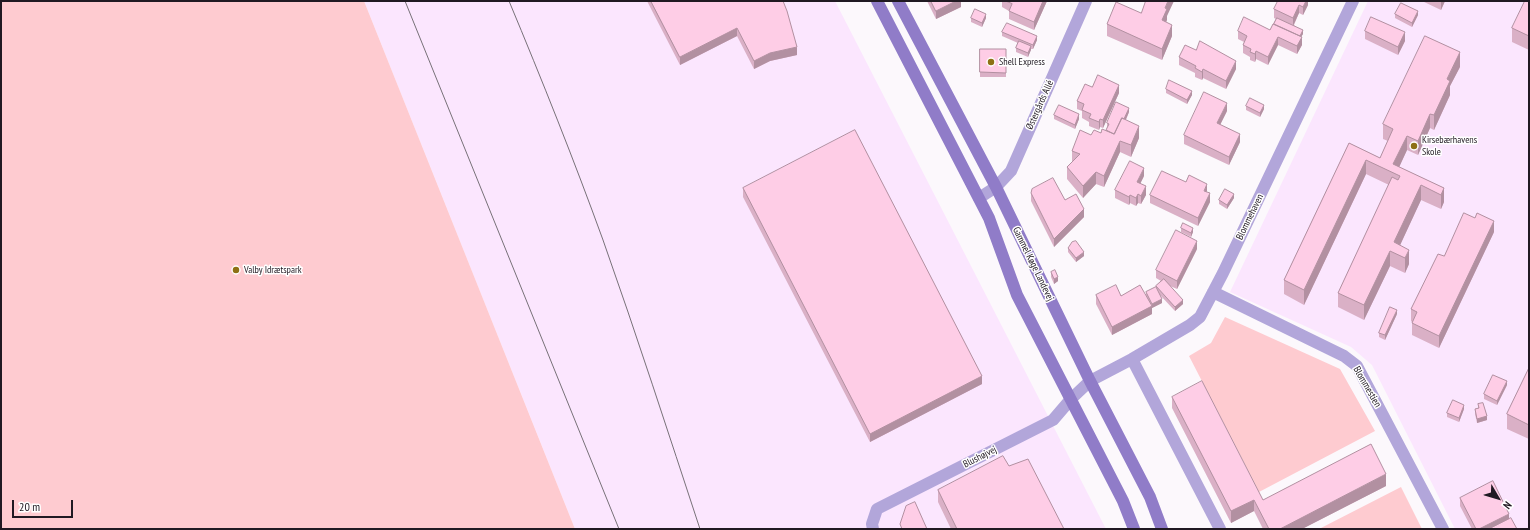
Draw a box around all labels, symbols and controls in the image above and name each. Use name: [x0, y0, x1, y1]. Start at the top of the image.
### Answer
place label: Shell Express: [999, 56, 1045, 68]
marker: Shell Express: [986, 57, 996, 67]
street label: Østergårds Allé: [1024, 78, 1056, 132]
place label: Kirsebærhavens Skole: [1422, 134, 1477, 158]
marker: Kirsebærhavens Skole: [1409, 141, 1419, 151]
street label: Blommehaven: [1234, 192, 1266, 242]
street label: Gammel Køge Landevej: [1010, 225, 1056, 303]
place label: Valby Idrætspark: [244, 264, 302, 276]
marker: Valby Idrætspark: [231, 265, 241, 275]
street label: Blommestien: [1350, 364, 1384, 410]
street label: Blushøjvej: [961, 444, 999, 470]
north arrow: [1478, 478, 1518, 518]
scale bar: [14, 492, 75, 518]
text: 20 m: [19, 499, 40, 514]
text: N: [1500, 499, 1515, 512]

